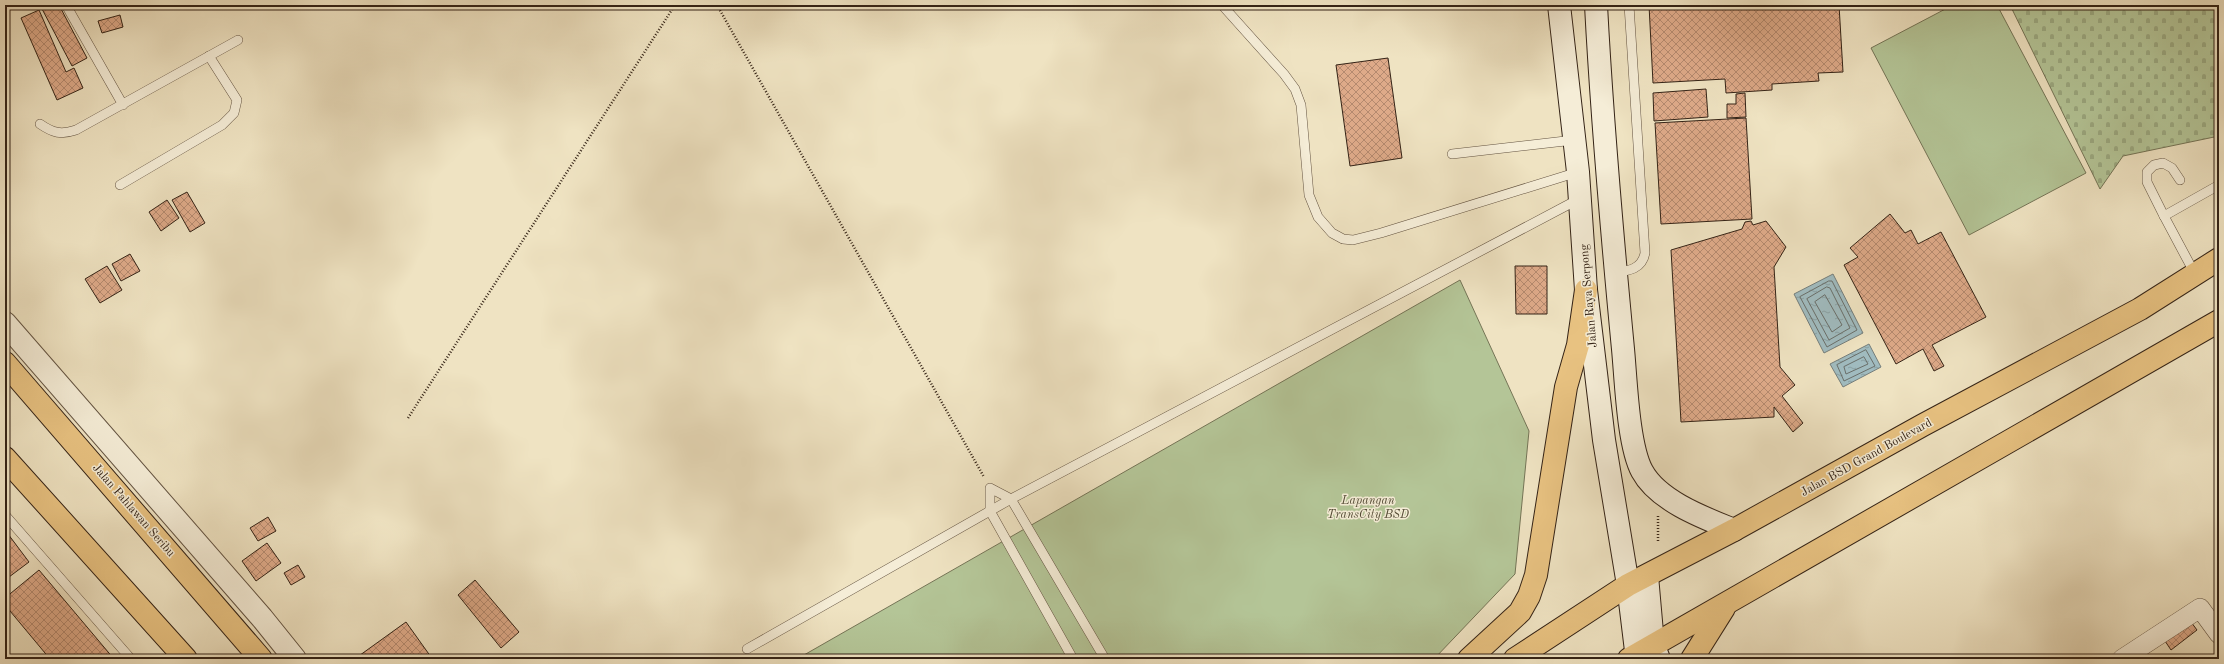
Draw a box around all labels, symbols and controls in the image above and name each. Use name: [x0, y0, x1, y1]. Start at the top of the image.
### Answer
street label: Jalan Raya Serpong: [1578, 243, 1600, 348]
street label: Jalan BSD Grand Boulevard: [1799, 417, 1934, 499]
street label: Jalan Pahlawan Seribu: [90, 462, 177, 560]
park label: Lapangan TransCity BSD: [1327, 495, 1409, 521]

